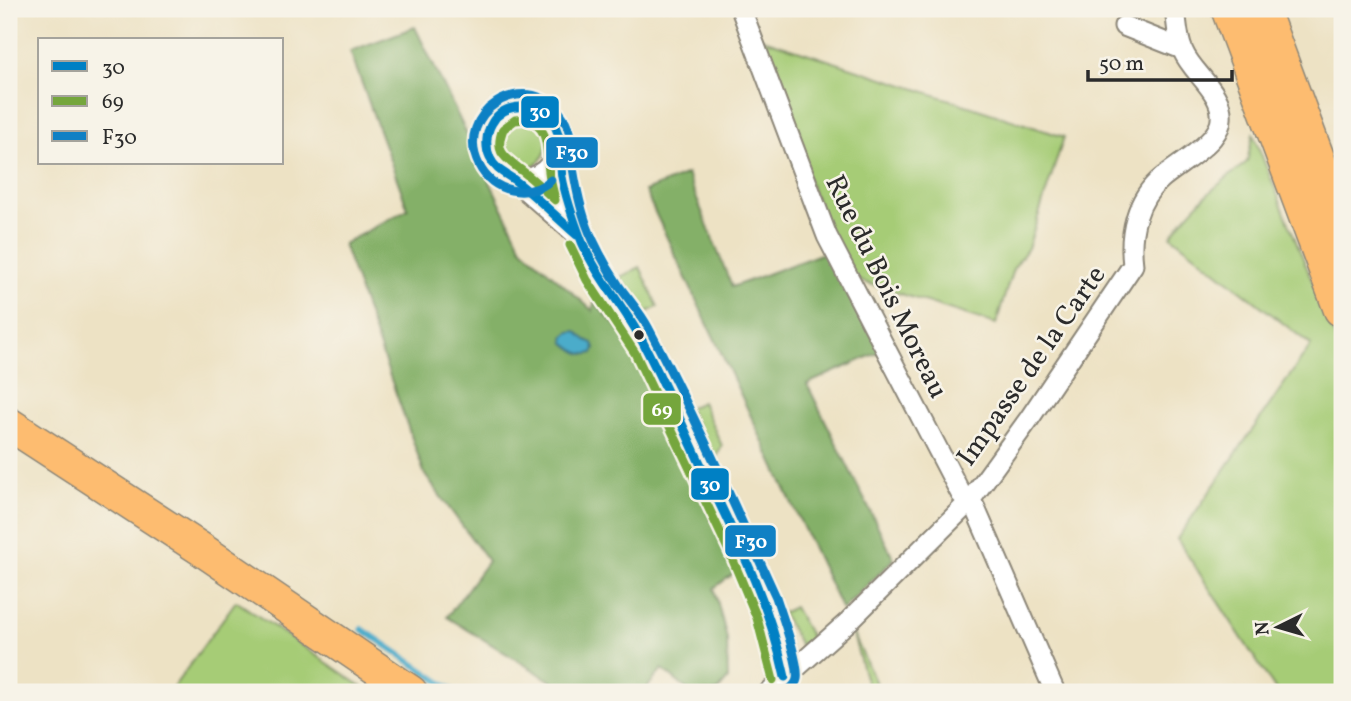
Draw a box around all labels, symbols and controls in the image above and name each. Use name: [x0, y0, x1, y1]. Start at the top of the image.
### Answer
legend: [38, 38, 284, 164]
scale bar: [1088, 38, 1232, 82]
text: 50 m: [1099, 50, 1144, 79]
text: 30: [102, 54, 125, 83]
text: 69: [102, 88, 124, 117]
line badge: 30: [520, 95, 560, 129]
text: 30: [529, 100, 551, 126]
text: F30: [102, 124, 137, 153]
line badge: F30: [545, 136, 599, 169]
text: F30: [556, 141, 588, 167]
street label: Rue du Bois Moreau: [815, 169, 957, 406]
street label: Impasse de la Carte: [948, 258, 1116, 475]
unlabelled marker: [632, 328, 646, 342]
line badge: 69: [642, 392, 682, 426]
text: 69: [652, 398, 672, 424]
line badge: 30: [690, 467, 730, 501]
text: 30: [699, 473, 721, 499]
line badge: F30: [724, 524, 777, 558]
text: F30: [735, 530, 767, 556]
north arrow: [1242, 592, 1312, 662]
text: N: [1249, 620, 1277, 636]

